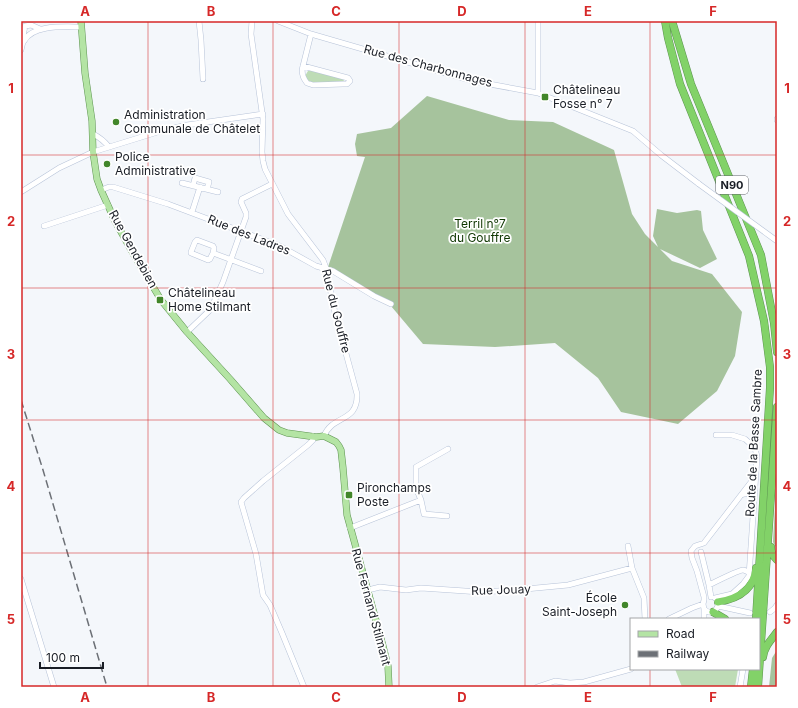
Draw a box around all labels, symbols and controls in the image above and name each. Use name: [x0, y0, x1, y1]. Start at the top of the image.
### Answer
text: A: [80, 3, 90, 19]
text: B: [207, 3, 216, 19]
text: C: [331, 3, 341, 19]
text: D: [457, 3, 467, 19]
text: E: [584, 3, 592, 19]
text: F: [709, 3, 717, 19]
street label: Rue des Charbonnages: [362, 41, 494, 90]
text: 1: [8, 80, 14, 96]
text: 1: [784, 80, 790, 96]
place label: Châtelineau Fosse n° 7: [553, 82, 620, 111]
marker: Châtelineau Fosse n° 7: [540, 92, 550, 102]
place label: Administration Communale de Châtelet: [124, 107, 260, 136]
marker: Administration Communale de Châtelet: [111, 117, 121, 127]
place label: Police Administrative: [115, 149, 196, 178]
marker: Police Administrative: [102, 159, 112, 169]
road number: N90: [716, 176, 748, 194]
street label: Rue Gendebien: [106, 207, 161, 290]
street label: Rue des Ladres: [206, 211, 293, 258]
text: 2: [7, 213, 15, 229]
text: 2: [783, 213, 791, 229]
park label: Terril n°7 du Gouffre: [450, 216, 510, 245]
street label: Rue du Gouffre: [319, 267, 354, 354]
place label: Châtelineau Home Stilmant: [168, 285, 251, 314]
marker: Châtelineau Home Stilmant: [155, 295, 165, 305]
text: 3: [7, 346, 15, 362]
text: 3: [783, 346, 791, 362]
street label: Route de la Basse Sambre: [742, 369, 765, 517]
text: 4: [7, 478, 16, 494]
text: 4: [783, 478, 792, 494]
place label: Pironchamps Poste: [357, 480, 431, 509]
marker: Pironchamps Poste: [344, 490, 354, 500]
street label: Rue Fernand Stilmant: [349, 547, 394, 667]
street label: Rue Jouay: [471, 581, 531, 598]
place label: École Saint-Joseph: [542, 590, 617, 619]
marker: École Saint-Joseph: [620, 600, 630, 610]
text: 5: [7, 611, 15, 627]
text: 5: [783, 611, 791, 627]
legend: [630, 618, 760, 670]
text: Road: [666, 626, 695, 641]
scale bar: [40, 644, 103, 670]
text: Railway: [666, 646, 710, 661]
text: 100 m: [46, 650, 80, 665]
text: A: [80, 689, 90, 705]
text: B: [207, 689, 216, 705]
text: C: [331, 689, 341, 705]
text: D: [457, 689, 467, 705]
text: E: [584, 689, 592, 705]
text: F: [709, 689, 717, 705]

